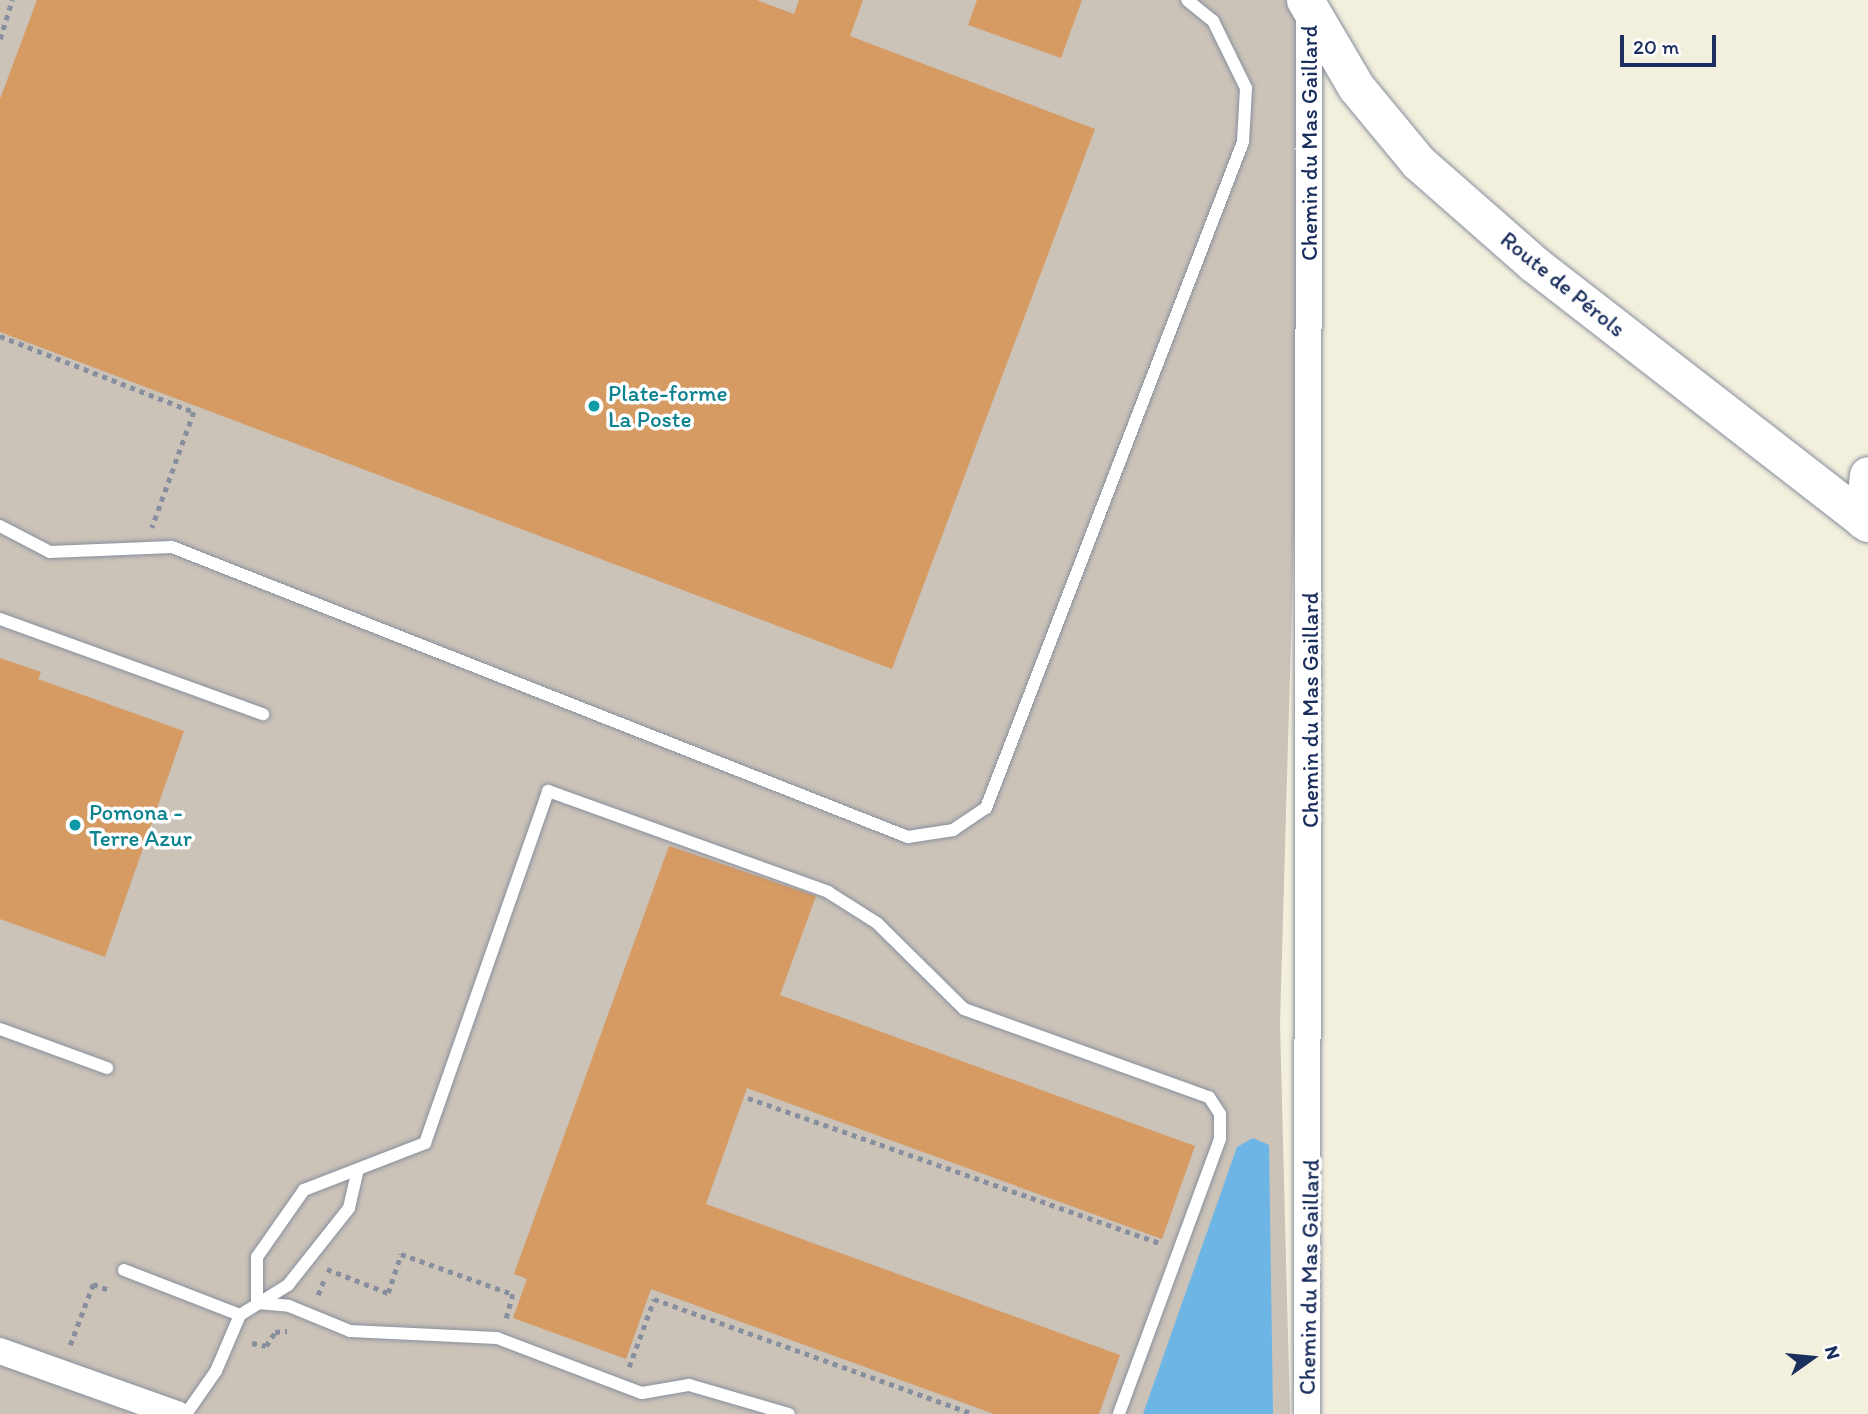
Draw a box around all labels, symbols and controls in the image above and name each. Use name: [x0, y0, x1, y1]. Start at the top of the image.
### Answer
scale bar: [1623, 21, 1719, 65]
street label: Chemin du Mas Gaillard: [1295, 24, 1323, 262]
text: 20 m: [1633, 34, 1679, 59]
street label: Route de Pérols: [1495, 225, 1631, 343]
place label: Plate-forme La Poste: [608, 379, 727, 433]
marker: Plate-forme La Poste: [586, 398, 602, 414]
street label: Chemin du Mas Gaillard: [1296, 591, 1324, 829]
place label: Pomona - Terre Azur: [89, 798, 191, 852]
marker: Pomona - Terre Azur: [67, 817, 83, 833]
street label: Chemin du Mas Gaillard: [1293, 1158, 1325, 1396]
north arrow: [1777, 1323, 1847, 1393]
text: N: [1820, 1343, 1846, 1362]

